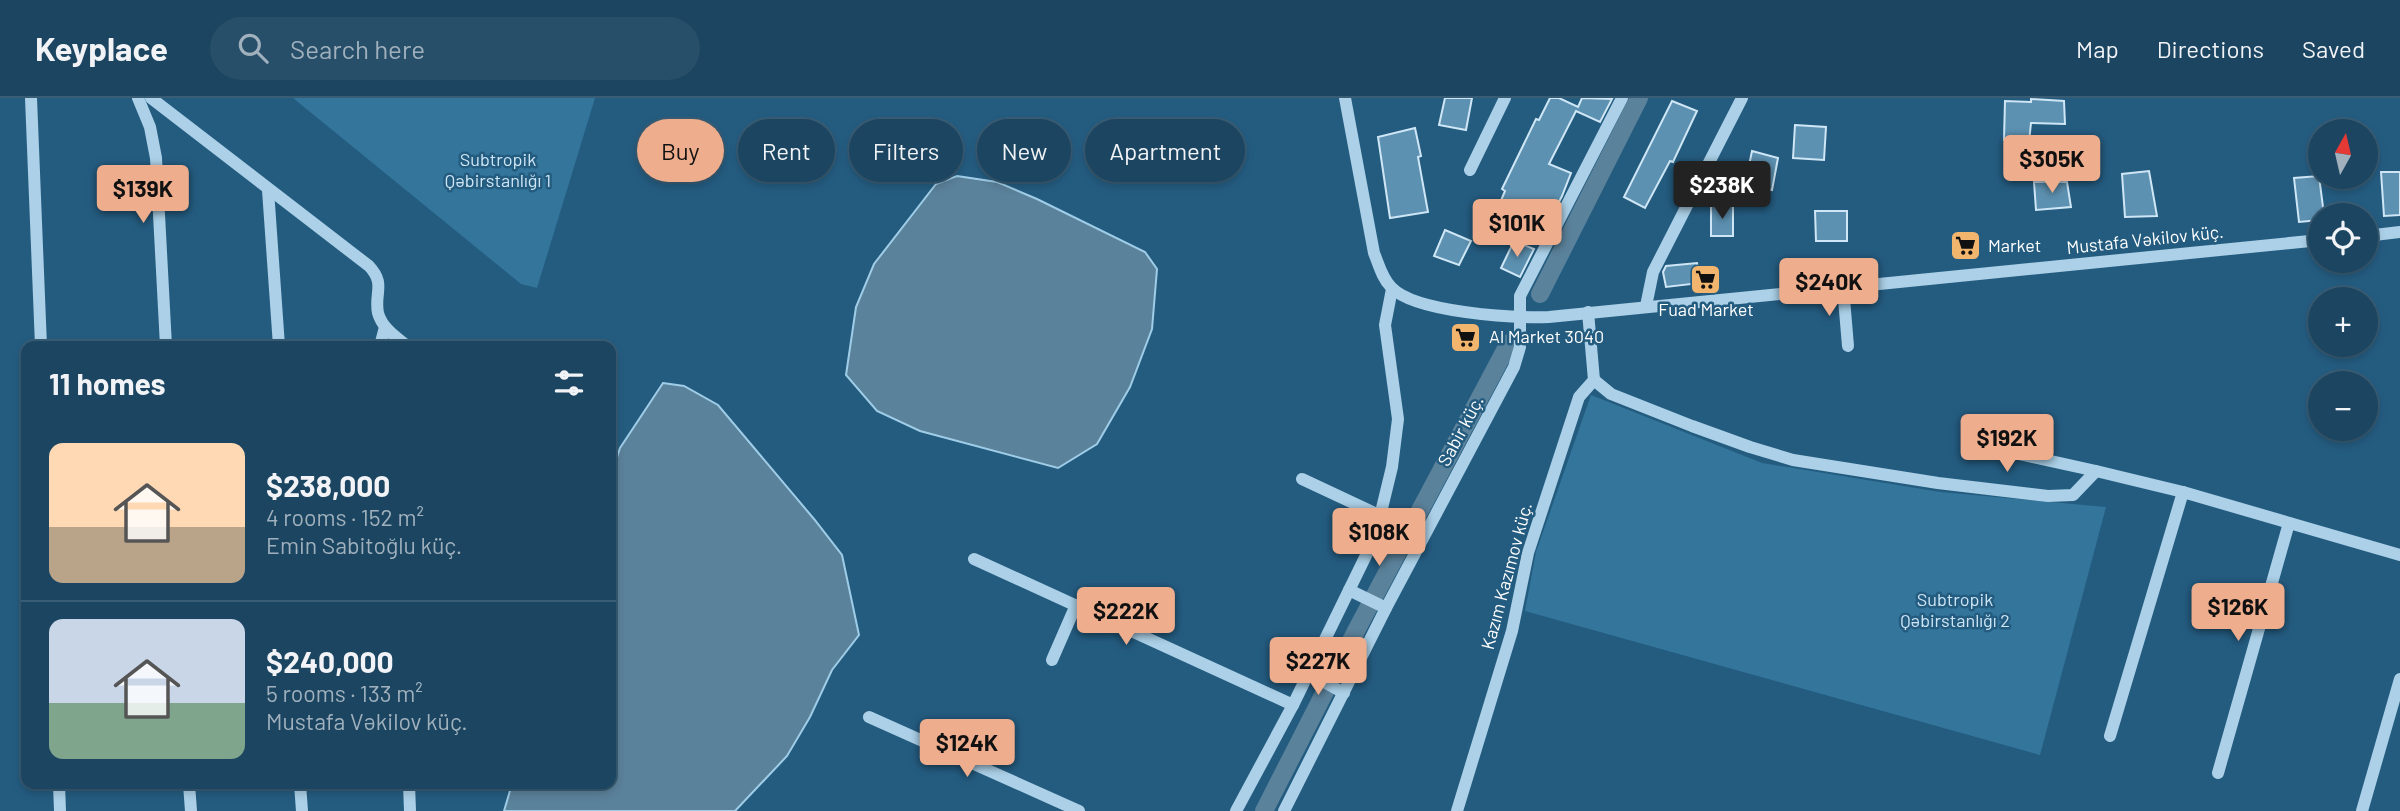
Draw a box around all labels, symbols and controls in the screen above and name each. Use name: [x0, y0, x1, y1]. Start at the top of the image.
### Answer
search box: [210, 17, 700, 80]
text: Keyplace: [35, 28, 168, 68]
icon: search: [234, 29, 272, 67]
text: Search here: [290, 33, 425, 64]
text: Map: [2076, 34, 2119, 63]
text: Directions: [2157, 34, 2264, 63]
text: Saved: [2302, 34, 2365, 63]
chip: Buy: [637, 119, 724, 182]
chip: Rent: [738, 119, 835, 182]
chip: Filters: [849, 119, 963, 182]
chip: New: [977, 119, 1071, 182]
chip: Apartment: [1085, 119, 1245, 182]
north arrow: [2308, 119, 2378, 189]
map controls: [2308, 119, 2378, 441]
pin: $305K: [2003, 136, 2101, 195]
text: $305K: [2019, 144, 2085, 172]
park label: Subtropik Qəbirstanlığı 1: [445, 148, 551, 191]
pin: $238K: [1673, 162, 1771, 221]
pin: $139K: [94, 166, 192, 225]
text: $238K: [1690, 170, 1754, 198]
text: $139K: [113, 174, 173, 202]
pin: $101K: [1468, 200, 1566, 259]
button: locate: [2308, 203, 2378, 273]
text: $101K: [1489, 208, 1545, 236]
street label: Mustafa Vəkilov küç.: [2065, 220, 2225, 258]
supermarket icon: Market: [1948, 229, 1982, 263]
place label: Market: [1988, 234, 2041, 256]
pin: $240K: [1780, 258, 1878, 318]
supermarket icon: Fuad Market: [1689, 262, 1723, 296]
text: $240K: [1795, 267, 1863, 295]
button: +: [2308, 287, 2378, 357]
place label: Fuad Market: [1658, 298, 1754, 320]
supermarket icon: Al Market 3040: [1449, 320, 1483, 354]
place label: Al Market 3040: [1489, 325, 1604, 347]
icon: filters: [550, 364, 588, 402]
text: 11 homes: [49, 365, 166, 401]
button: −: [2308, 371, 2378, 441]
street label: Sabir küç.: [1432, 391, 1488, 470]
pin: $192K: [1958, 414, 2056, 474]
text: $192K: [1977, 423, 2037, 451]
text: $238,000: [266, 467, 390, 503]
icon: home: [105, 471, 189, 555]
street label: Kazım Kazımov küç.: [1476, 500, 1536, 652]
text: 4 rooms · 152 m²: [266, 503, 424, 531]
pin: $108K: [1330, 508, 1428, 568]
text: $108K: [1348, 517, 1410, 545]
text: Emin Sabitoğlu küç.: [266, 531, 462, 559]
pin: $126K: [2189, 584, 2287, 643]
pin: $222K: [1077, 588, 1175, 647]
park label: Subtropik Qəbirstanlığı 2: [1900, 588, 2010, 631]
text: $126K: [2208, 592, 2268, 620]
text: $222K: [1093, 596, 1159, 624]
pin: $227K: [1269, 638, 1367, 697]
text: $240,000: [266, 643, 394, 679]
text: $227K: [1286, 646, 1350, 674]
icon: home: [105, 647, 189, 731]
text: 5 rooms · 133 m²: [266, 679, 423, 707]
text: Mustafa Vəkilov küç.: [266, 707, 468, 735]
pin: $124K: [918, 720, 1016, 779]
text: $124K: [936, 728, 998, 756]

